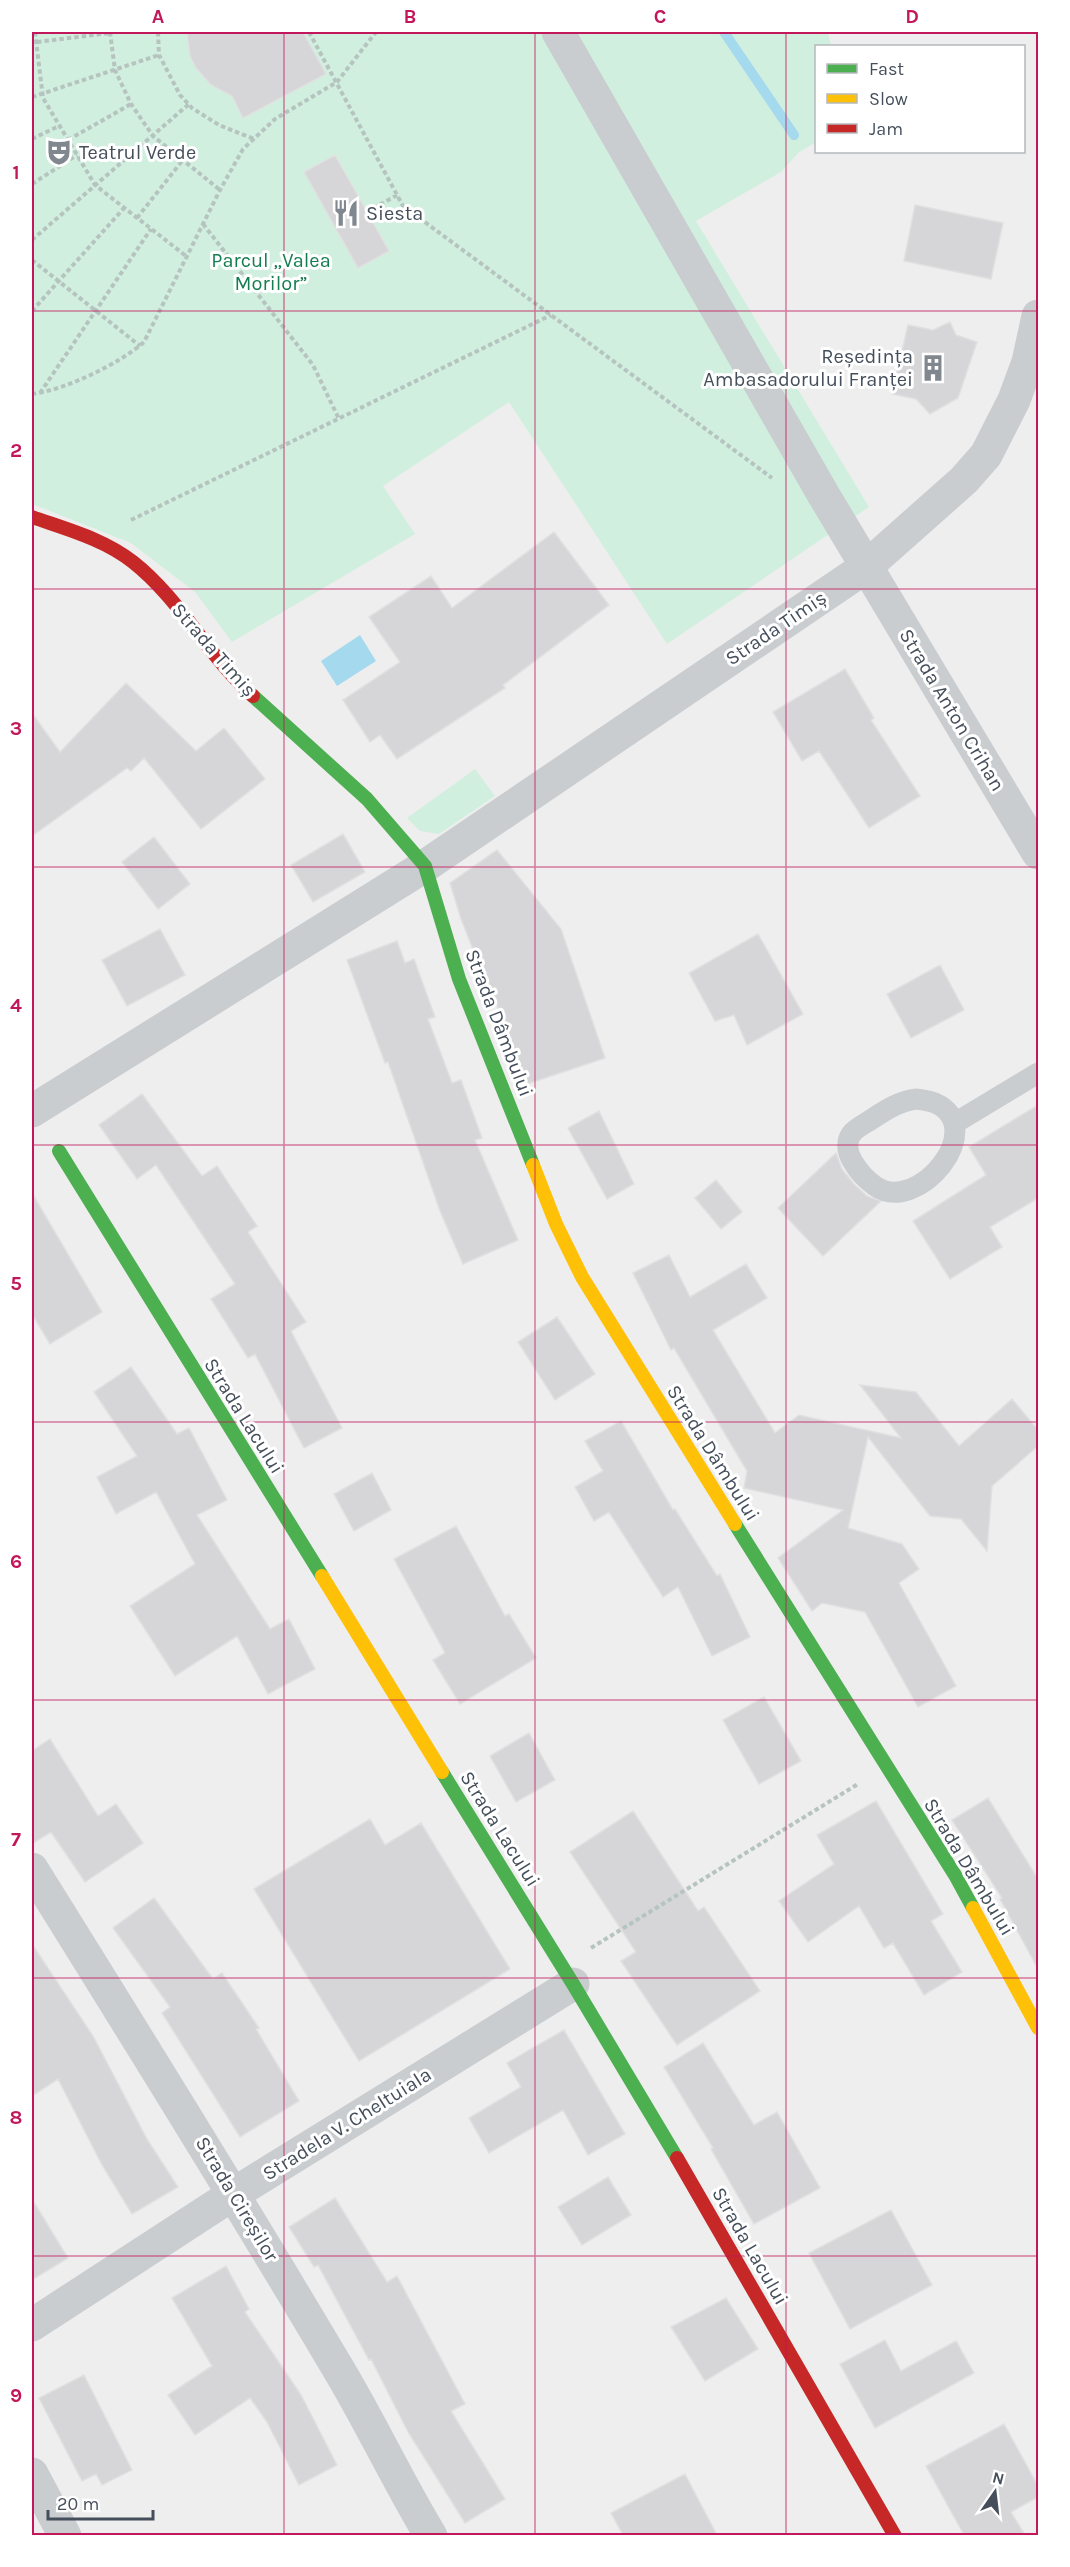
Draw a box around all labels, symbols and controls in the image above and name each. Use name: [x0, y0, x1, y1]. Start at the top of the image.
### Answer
text: A: [152, 5, 165, 28]
text: B: [404, 5, 416, 28]
text: C: [654, 5, 666, 28]
text: D: [905, 5, 919, 28]
legend: [815, 45, 1025, 153]
text: Fast: [869, 58, 904, 80]
text: Slow: [869, 88, 908, 110]
text: Jam: [869, 118, 903, 140]
theatre icon: Teatrul Verde: [44, 137, 74, 167]
place label: Teatrul Verde: [79, 141, 196, 164]
text: 1: [12, 161, 20, 184]
restaurant icon: Siesta: [331, 198, 361, 228]
place label: Siesta: [366, 202, 423, 225]
park label: Parcul „Valea Morilor”: [211, 249, 331, 295]
place label: Reședința Ambasadorului Franței: [703, 345, 913, 391]
building icon: Reședința Ambasadorului Franței: [918, 353, 948, 383]
text: 2: [10, 439, 22, 462]
street label: Strada Timiș: [721, 586, 831, 670]
street label: Strada Timiș: [167, 598, 261, 702]
street label: Strada Anton Crihan: [895, 625, 1009, 795]
text: 3: [10, 717, 22, 740]
street label: Strada Dâmbului: [460, 946, 538, 1100]
text: 4: [10, 994, 22, 1017]
text: 5: [10, 1272, 22, 1295]
street label: Strada Lacului: [199, 1354, 289, 1478]
street label: Strada Dâmbului: [662, 1381, 764, 1525]
text: 6: [10, 1550, 22, 1573]
street label: Strada Lacului: [455, 1767, 545, 1891]
street label: Strada Dâmbului: [919, 1794, 1019, 1940]
text: 7: [11, 1828, 21, 1851]
street label: Stradela V. Cheltuiala: [259, 2063, 435, 2185]
text: 8: [10, 2106, 22, 2129]
street label: Strada Cireșilor: [191, 2132, 284, 2266]
street label: Strada Lacului: [707, 2183, 793, 2309]
text: 9: [10, 2384, 22, 2407]
north arrow: [965, 2462, 1025, 2522]
text: N: [991, 2467, 1006, 2489]
scale bar: [48, 2483, 153, 2521]
text: 20 m: [57, 2493, 99, 2515]

